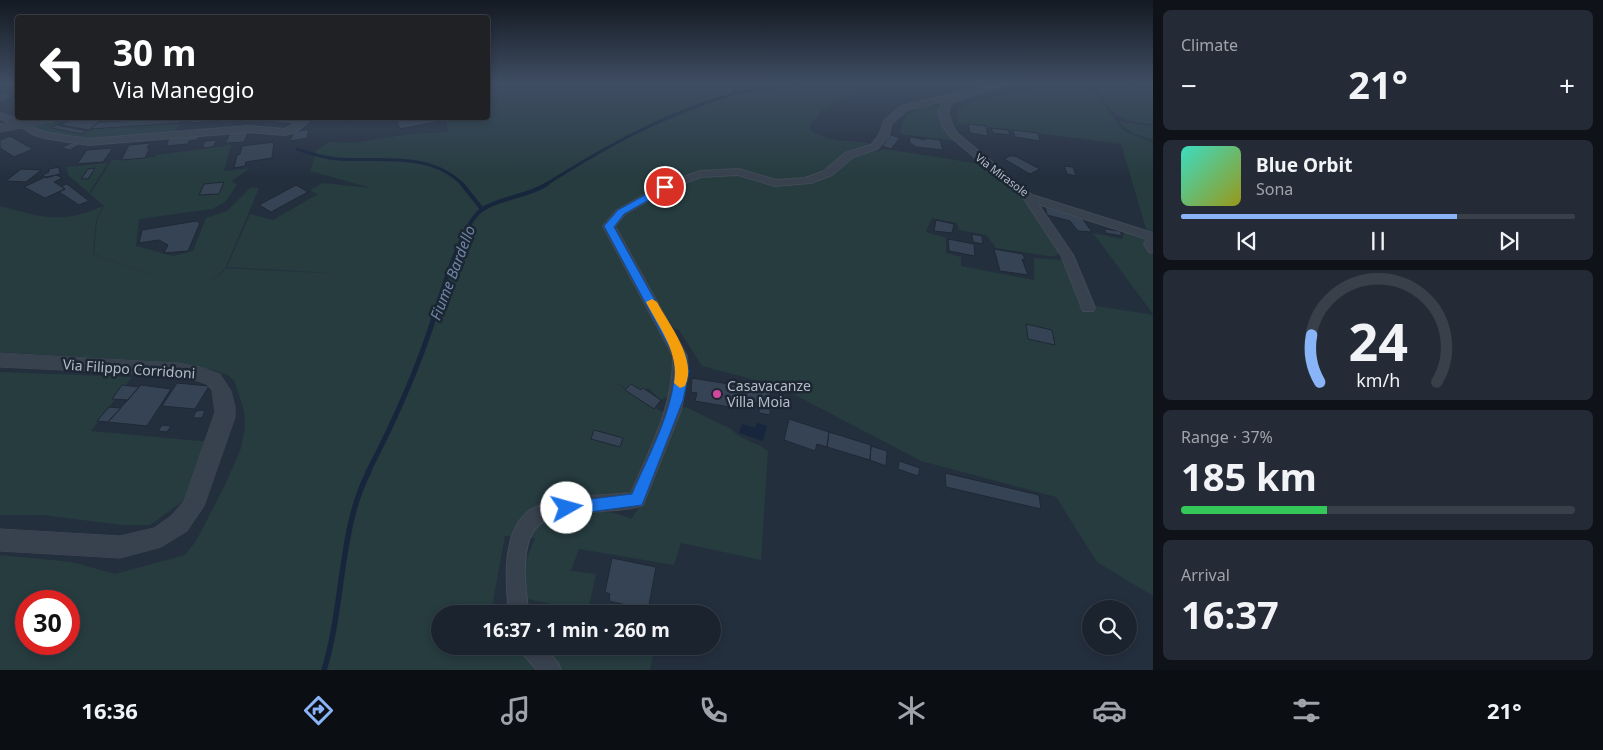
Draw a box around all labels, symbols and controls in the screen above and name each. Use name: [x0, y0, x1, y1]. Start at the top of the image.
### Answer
text: 30 m: [113, 29, 196, 76]
text: Climate: [1181, 34, 1238, 56]
icon: left: [30, 35, 95, 100]
text: 21°: [1348, 58, 1408, 110]
text: −: [1181, 66, 1197, 104]
text: +: [1559, 66, 1575, 104]
text: Via Maneggio: [113, 74, 254, 104]
street label: Via Mirasole: [973, 150, 1032, 199]
text: Blue Orbit: [1256, 152, 1352, 178]
pin: [644, 166, 686, 208]
icon: arrive: [651, 173, 679, 201]
text: Sona: [1256, 178, 1293, 200]
water label: Fiume Bardello: [425, 222, 479, 323]
icon: previous: [1233, 227, 1261, 255]
icon: pause: [1364, 227, 1392, 255]
icon: next: [1495, 227, 1523, 255]
text: 24: [1348, 305, 1408, 376]
street label: Via Filippo Corridoni: [62, 354, 196, 383]
text: km/h: [1356, 368, 1400, 392]
place label: Casavacanze Villa Moia: [727, 376, 811, 411]
marker: Casavacanze Villa Moia: [711, 388, 723, 400]
text: Range · 37%: [1181, 426, 1273, 448]
text: 185 km: [1181, 450, 1317, 502]
position arrow: [540, 481, 592, 533]
text: Arrival: [1181, 564, 1230, 586]
text: 16:37: [1181, 588, 1279, 640]
speed limit sign: 30: [15, 590, 80, 655]
map controls: [1082, 600, 1137, 655]
button: search: [1082, 600, 1137, 655]
text: 16:37 · 1 min · 260 m: [482, 617, 670, 643]
icon: directions: [301, 693, 336, 728]
icon: music: [498, 693, 533, 728]
icon: phone: [696, 693, 731, 728]
icon: climate: [894, 693, 929, 728]
icon: car: [1092, 693, 1127, 728]
icon: filters: [1289, 693, 1324, 728]
text: 16:36: [81, 695, 138, 725]
text: 21°: [1487, 695, 1522, 725]

